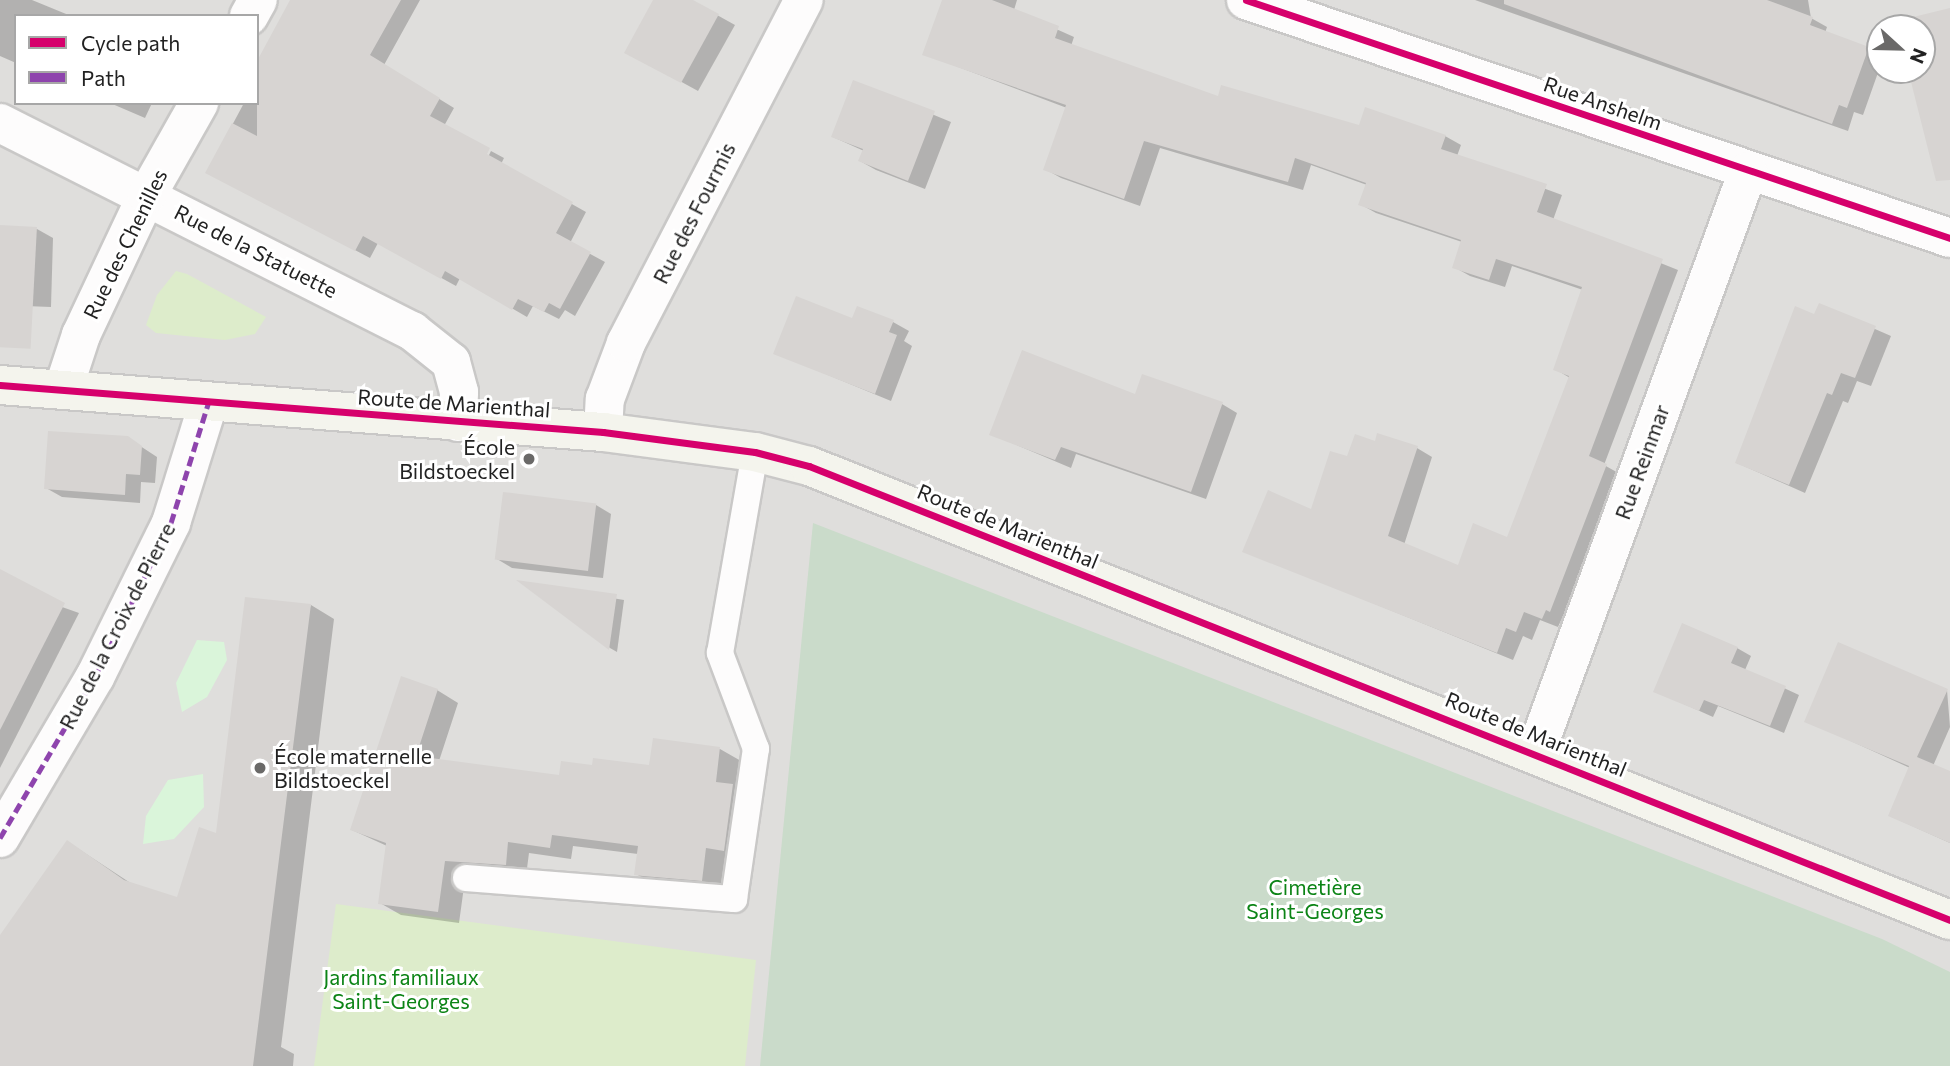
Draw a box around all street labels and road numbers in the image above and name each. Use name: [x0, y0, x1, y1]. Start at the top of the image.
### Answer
street label: Rue Anshelm: [1540, 71, 1666, 135]
street label: Rue des Fourmis: [648, 138, 740, 288]
street label: Rue des Chenilles: [78, 165, 172, 323]
street label: Rue de la Statuette: [170, 199, 342, 303]
street label: Route de Marienthal: [357, 384, 551, 422]
street label: Rue Reinmar: [1610, 401, 1674, 523]
street label: Route de Marienthal: [914, 478, 1102, 574]
street label: Rue de la Croix de Pierre: [54, 519, 180, 733]
street label: Route de Marienthal: [1442, 686, 1630, 782]

